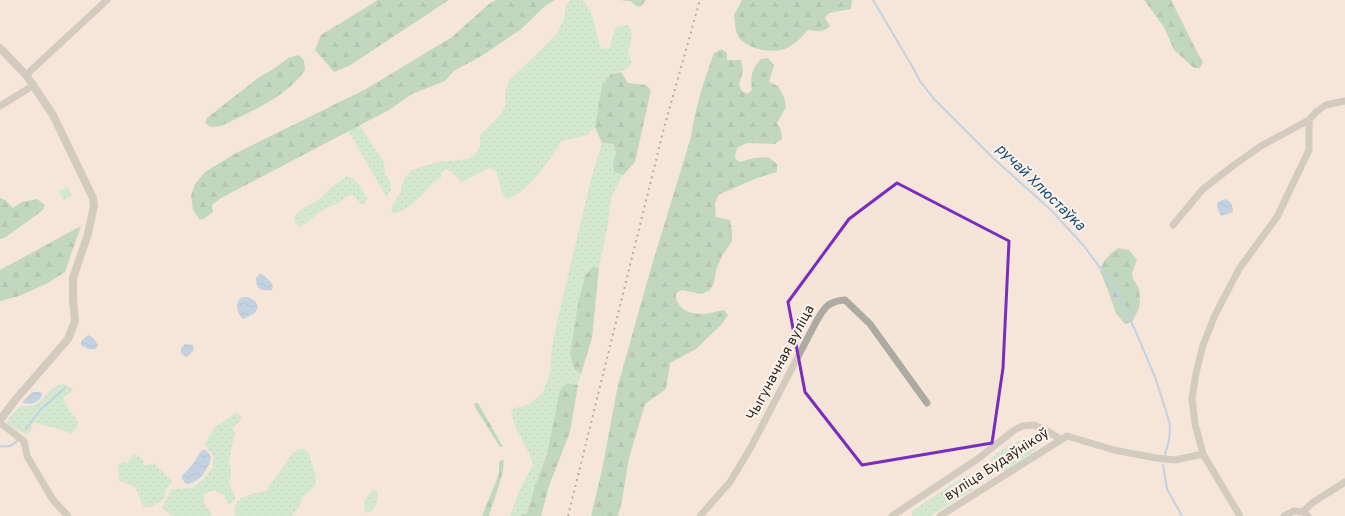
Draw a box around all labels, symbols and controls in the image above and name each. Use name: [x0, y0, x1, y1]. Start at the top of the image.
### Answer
water label: ручай Хлюстаўка: [991, 140, 1089, 236]
street label: Чыгуначная вуліца: [743, 302, 819, 424]
street label: вуліца Будаўнікоў: [942, 425, 1052, 505]

